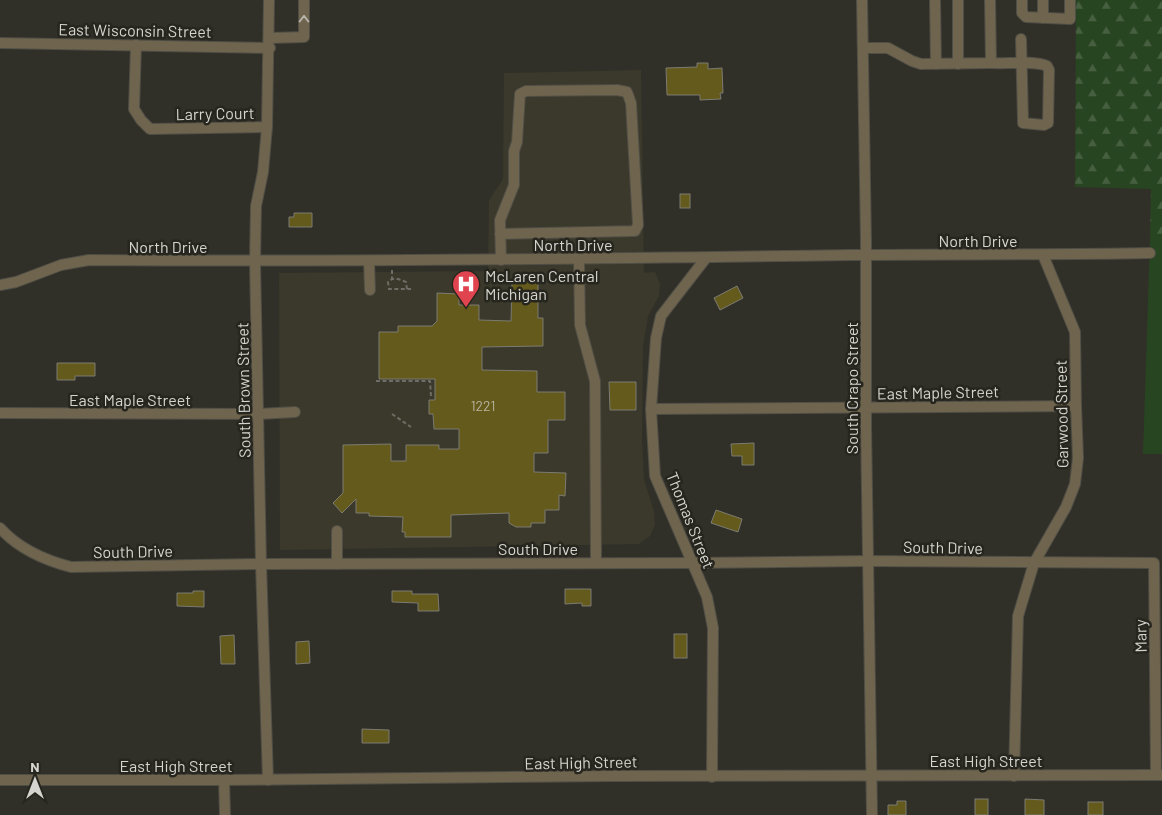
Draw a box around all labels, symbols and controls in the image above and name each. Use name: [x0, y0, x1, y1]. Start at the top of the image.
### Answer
one-way arrow: [299, 14, 309, 22]
street label: East Wisconsin Street: [58, 19, 212, 41]
street label: Larry Court: [175, 103, 255, 123]
street label: North Drive: [939, 231, 1017, 250]
street label: North Drive: [534, 235, 612, 254]
street label: North Drive: [129, 237, 207, 256]
place label: McLaren Central Michigan: [485, 266, 598, 303]
hospital icon: McLaren Central Michigan: [451, 269, 481, 308]
street label: South Brown Street: [232, 322, 254, 458]
street label: South Crapo Street: [842, 322, 861, 454]
street label: Garwood Street: [1051, 360, 1071, 468]
street label: East Maple Street: [877, 381, 999, 403]
street label: East Maple Street: [69, 390, 191, 409]
house number: 1221: [471, 397, 495, 414]
street label: Thomas Street: [663, 469, 719, 571]
street label: South Drive: [903, 537, 983, 557]
street label: South Drive: [498, 539, 578, 558]
street label: South Drive: [93, 541, 173, 561]
street label: Mary: [1130, 619, 1150, 653]
street label: East High Street: [929, 751, 1043, 770]
street label: East High Street: [524, 752, 638, 772]
north arrow: [10, 755, 60, 805]
street label: East High Street: [119, 756, 233, 775]
text: N: [30, 758, 40, 775]

